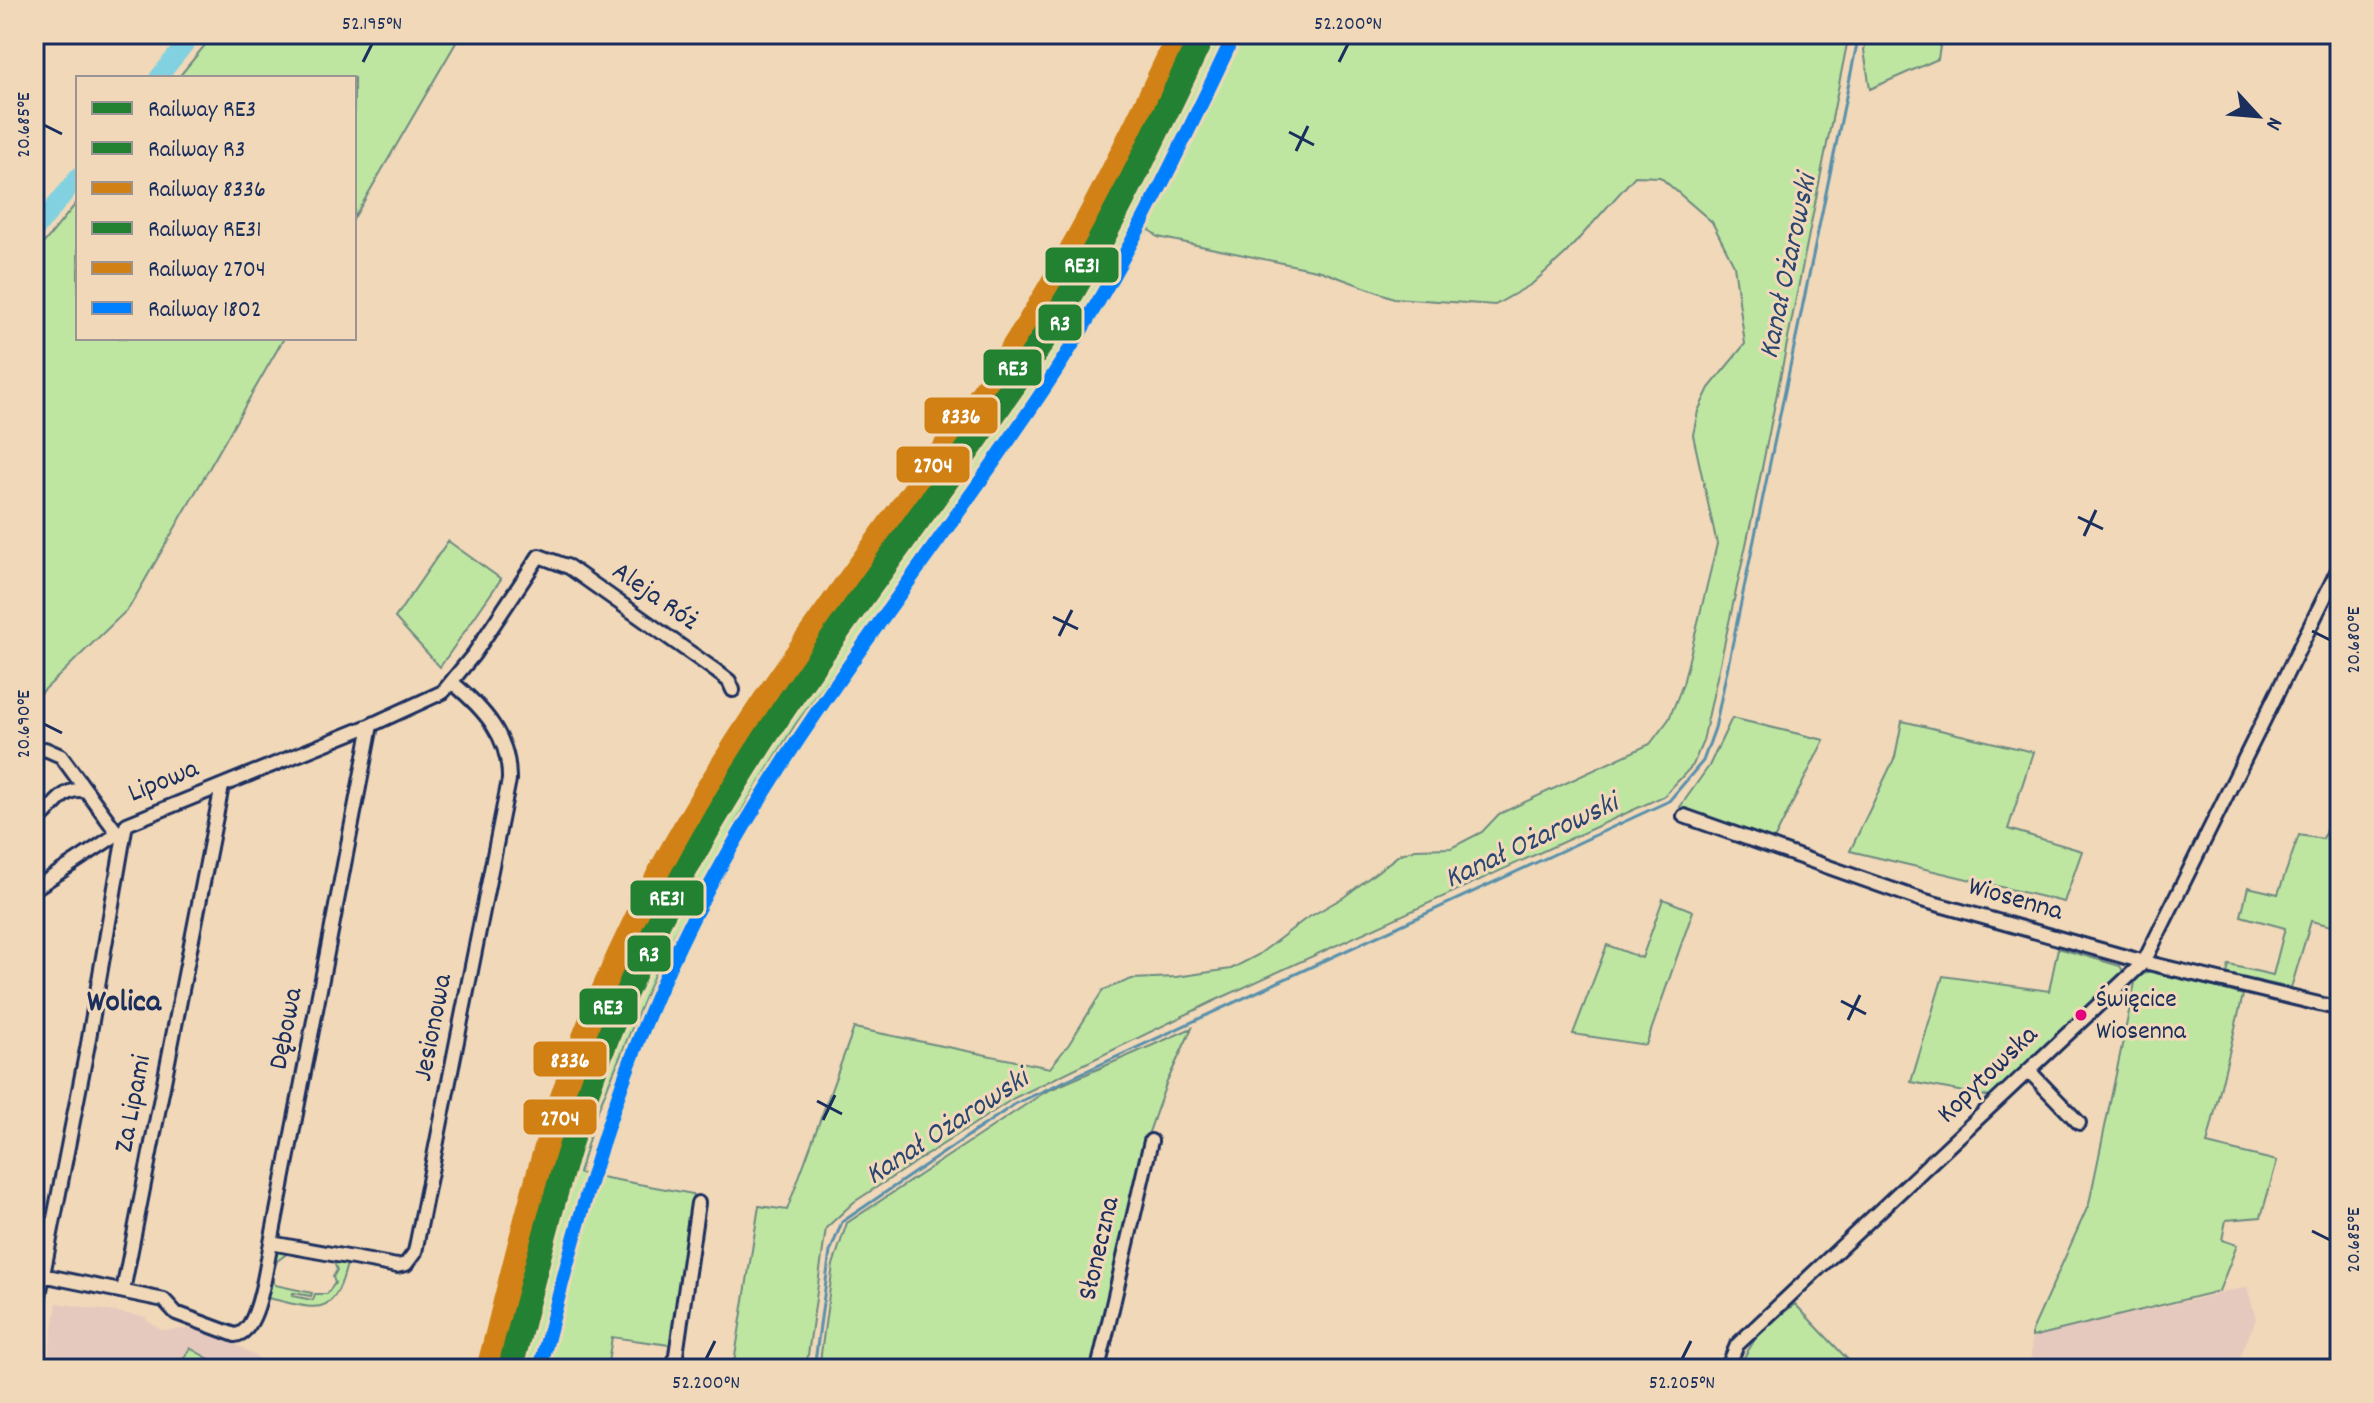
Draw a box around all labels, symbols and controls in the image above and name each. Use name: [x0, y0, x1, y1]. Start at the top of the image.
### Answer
text: 52.195°N: [342, 11, 402, 39]
text: 52.200°N: [1314, 11, 1382, 39]
legend: [76, 76, 356, 340]
north arrow: [2218, 76, 2298, 156]
text: 20.685°E: [11, 92, 39, 158]
text: Railway RE3: [148, 94, 256, 128]
text: N: [2256, 112, 2289, 135]
text: Railway R3: [148, 134, 245, 168]
water label: Kanał Ożarowski: [1750, 167, 1831, 363]
text: Railway 8336: [148, 174, 266, 208]
text: Railway RE31: [148, 214, 261, 248]
line badge: RE31: [1044, 246, 1120, 284]
text: RE31: [1064, 252, 1100, 283]
text: Railway 2704: [148, 254, 266, 288]
text: Railway 1802: [148, 294, 261, 328]
line badge: R3: [1037, 303, 1083, 342]
text: R3: [1050, 310, 1070, 341]
line badge: RE3: [982, 348, 1043, 387]
text: RE3: [998, 355, 1028, 386]
line badge: 8336: [923, 396, 999, 435]
text: 8336: [941, 403, 981, 434]
line badge: 2704: [895, 445, 971, 484]
text: 2704: [913, 452, 953, 483]
street label: Aleja Róż: [602, 554, 706, 643]
text: 20.680°E: [2341, 606, 2369, 674]
text: 20.690°E: [11, 690, 39, 758]
street label: Lipowa: [123, 750, 206, 815]
water label: Kanał Ożarowski: [1438, 782, 1630, 902]
street label: Wiosenna: [1963, 868, 2068, 934]
line badge: RE31: [629, 879, 705, 917]
text: RE31: [649, 885, 685, 916]
line badge: R3: [626, 934, 672, 973]
text: R3: [639, 941, 659, 972]
street label: Jesionowa: [405, 970, 465, 1085]
district label: Wolica: [87, 981, 162, 1027]
place label: Święcice Wiosenna: [2096, 982, 2187, 1051]
street label: Dębowa: [260, 984, 316, 1073]
line badge: RE3: [578, 987, 639, 1026]
text: RE3: [593, 994, 623, 1025]
marker: Święcice Wiosenna: [2073, 1007, 2089, 1023]
street label: Kopytowska: [1929, 1017, 2049, 1134]
line badge: 8336: [532, 1040, 608, 1078]
text: 8336: [550, 1047, 590, 1078]
street label: Za Lipami: [106, 1052, 164, 1156]
water label: Kanał Ożarowski: [858, 1058, 1042, 1198]
line badge: 2704: [522, 1098, 598, 1136]
text: 2704: [540, 1105, 580, 1136]
street label: Słoneczna: [1070, 1192, 1133, 1305]
text: 20.685°E: [2341, 1207, 2369, 1273]
text: 52.200°N: [672, 1370, 740, 1398]
text: 52.205°N: [1649, 1370, 1715, 1398]

